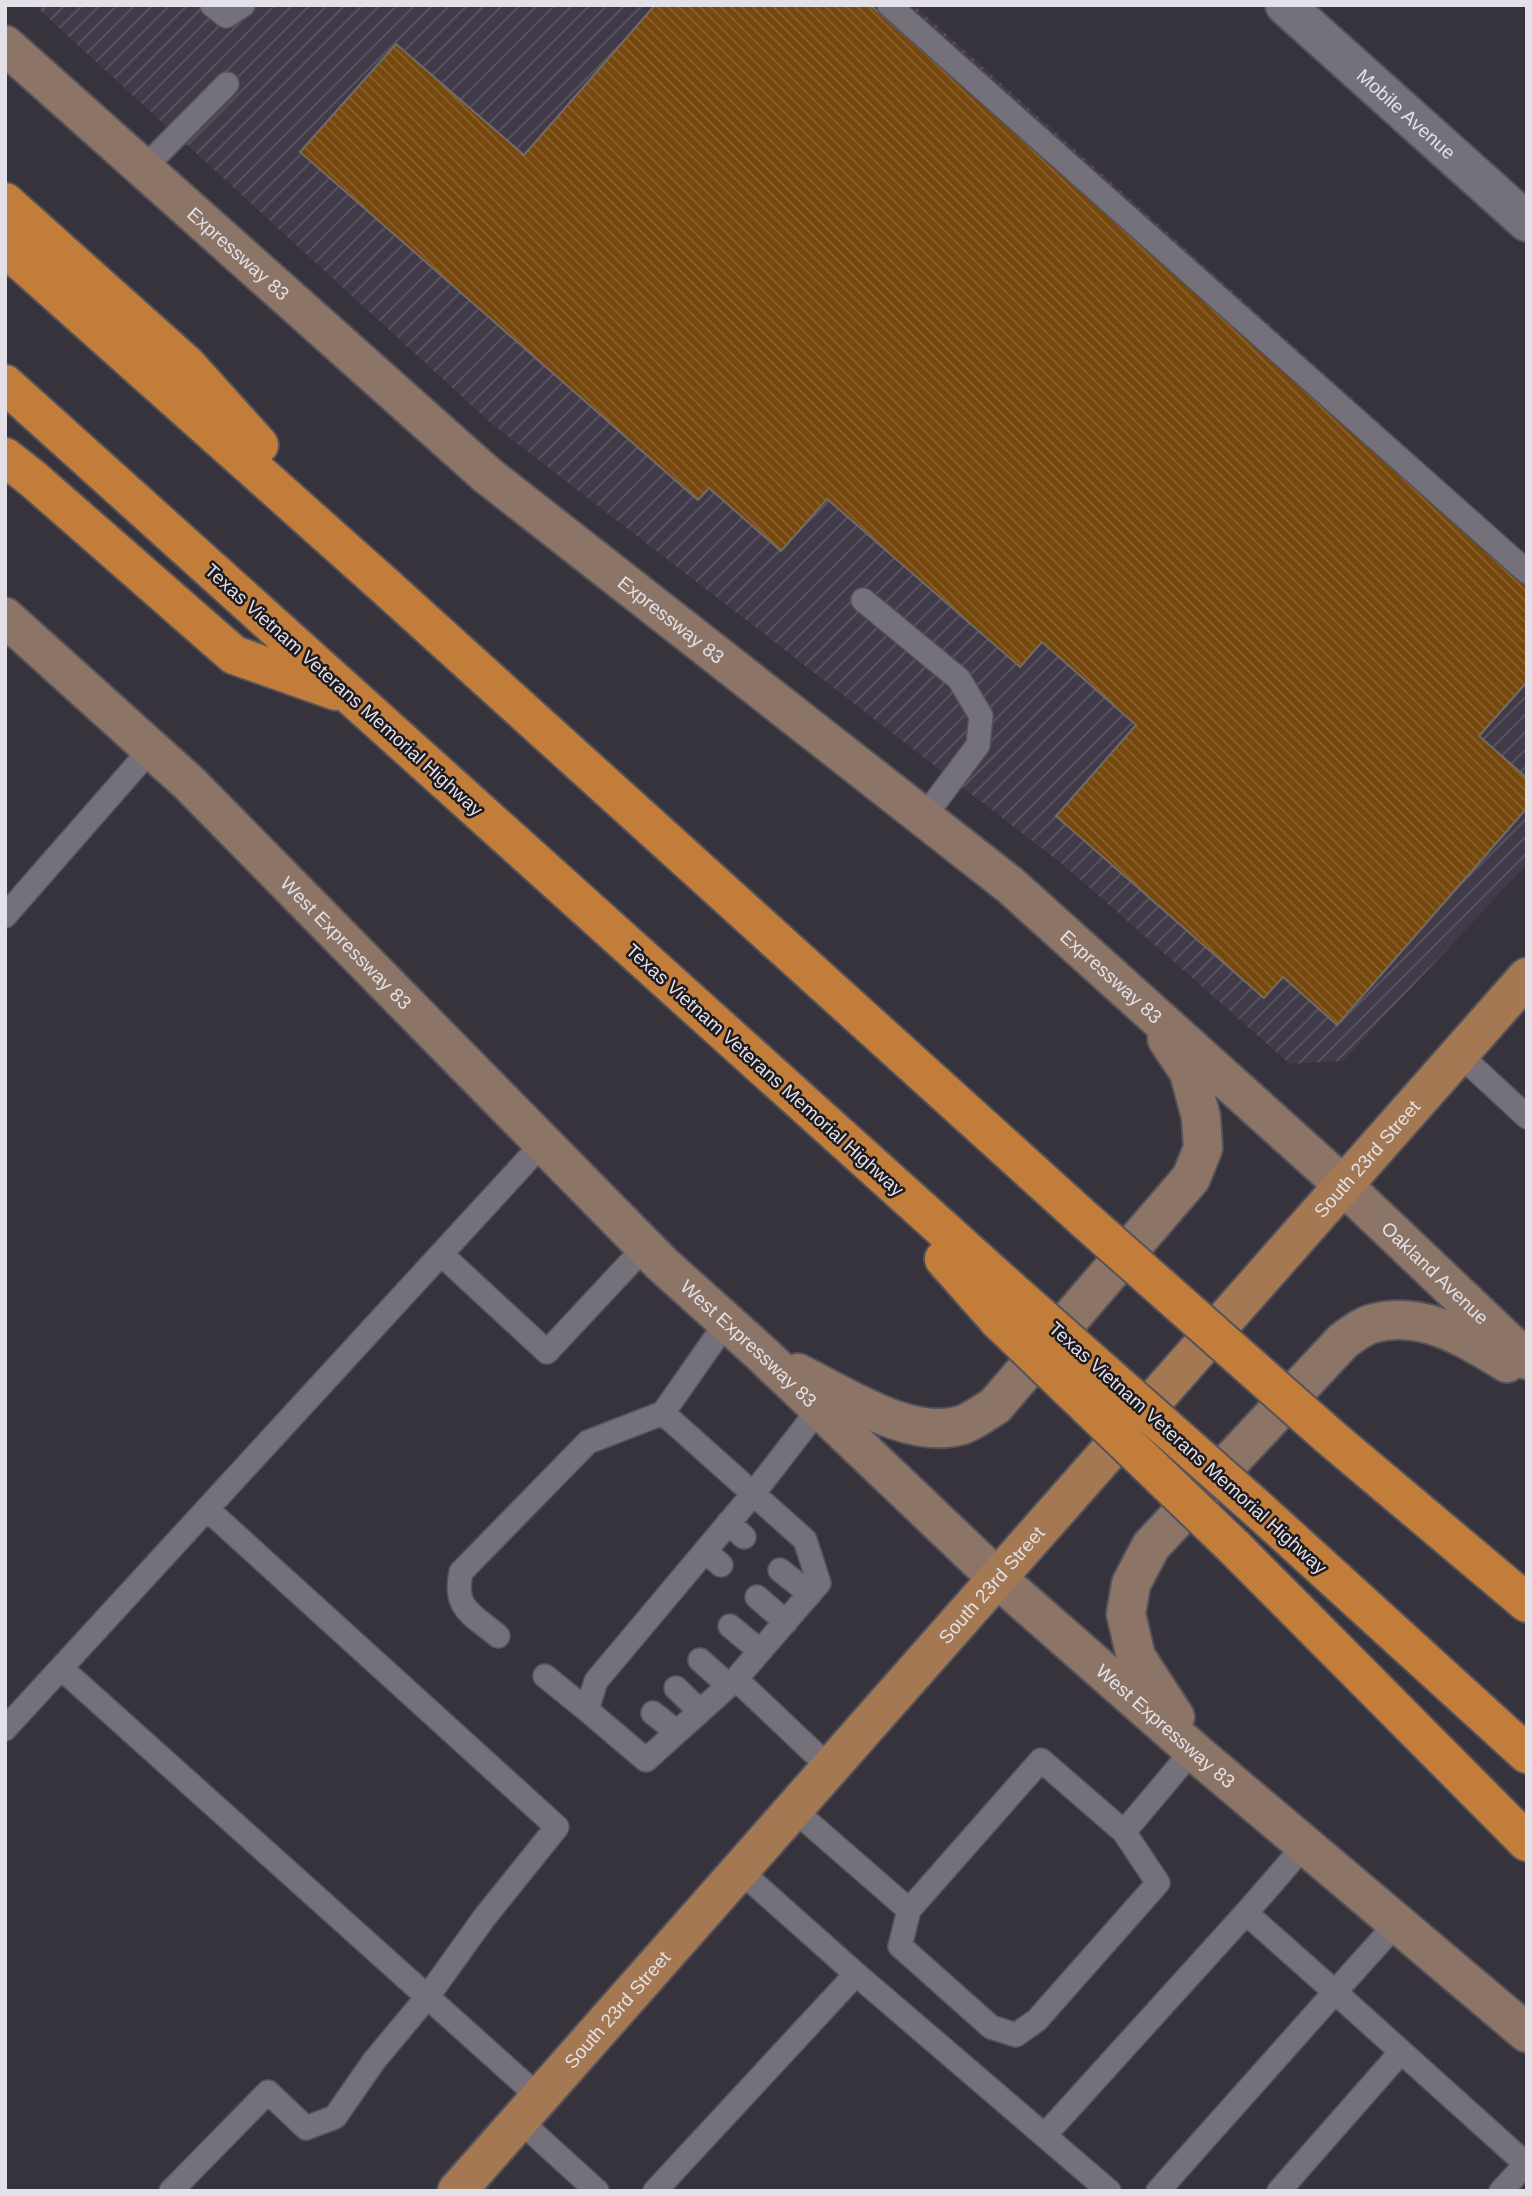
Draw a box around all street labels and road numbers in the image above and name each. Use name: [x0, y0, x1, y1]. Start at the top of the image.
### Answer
street label: Mobile Avenue: [1353, 64, 1460, 163]
street label: Expressway 83: [183, 203, 294, 304]
street label: Texas Vietnam Veterans Memorial Highway: [201, 560, 487, 821]
street label: Expressway 83: [614, 571, 728, 667]
street label: West Expressway 83: [277, 872, 416, 1013]
street label: Expressway 83: [1057, 925, 1166, 1027]
street label: Texas Vietnam Veterans Memorial Highway: [622, 940, 908, 1201]
street label: South 23rd Street: [1310, 1095, 1424, 1222]
street label: Oakland Avenue: [1378, 1217, 1493, 1328]
street label: West Expressway 83: [677, 1276, 821, 1411]
street label: Texas Vietnam Veterans Memorial Highway: [1045, 1318, 1331, 1579]
street label: South 23rd Street: [934, 1521, 1049, 1648]
street label: West Expressway 83: [1092, 1660, 1239, 1792]
street label: South 23rd Street: [560, 1946, 675, 2072]

